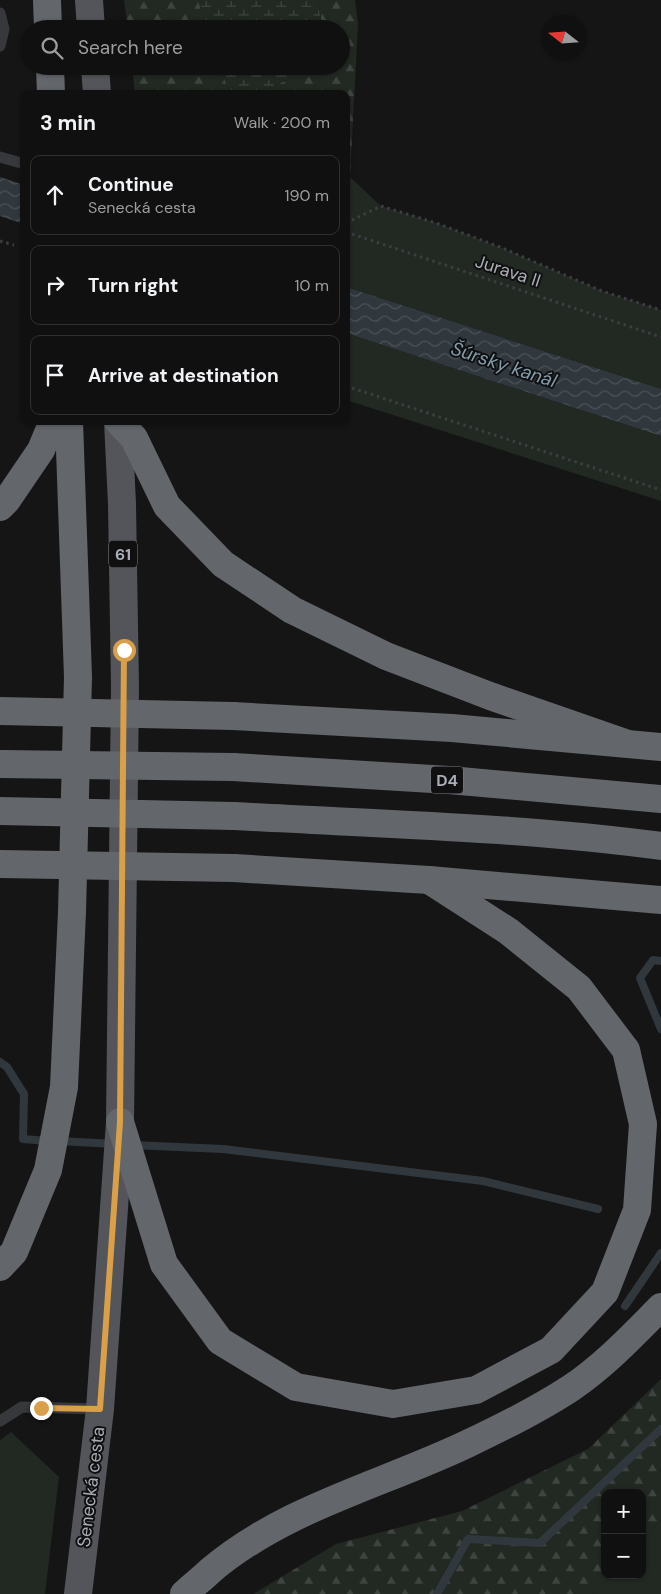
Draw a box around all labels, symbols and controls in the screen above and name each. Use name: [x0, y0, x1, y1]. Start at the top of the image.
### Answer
north arrow: [541, 15, 586, 60]
search box: [20, 20, 350, 75]
icon: search: [38, 34, 66, 62]
text: Search here: [78, 35, 183, 60]
text: 3 min: [40, 109, 96, 137]
text: Walk · 200 m: [234, 112, 330, 133]
text: Continue: [88, 172, 174, 197]
icon: ahead: [41, 181, 69, 209]
text: 190 m: [285, 185, 329, 206]
text: Senecká cesta: [88, 197, 196, 218]
street label: Jurava II: [472, 249, 544, 293]
icon: right: [41, 271, 69, 299]
text: Turn right: [88, 273, 178, 298]
text: 10 m: [295, 275, 329, 296]
water label: Šúrsky kanál: [448, 336, 561, 394]
icon: arrive: [41, 361, 69, 389]
text: Arrive at destination: [88, 363, 279, 388]
road number: 61: [109, 540, 137, 568]
route start: [113, 639, 136, 662]
road number: D4: [431, 766, 463, 794]
route end: [30, 1397, 53, 1420]
street label: Senecká cesta: [72, 1425, 110, 1549]
map controls: [601, 1489, 646, 1579]
button: +: [601, 1489, 646, 1534]
button: −: [601, 1534, 646, 1579]

